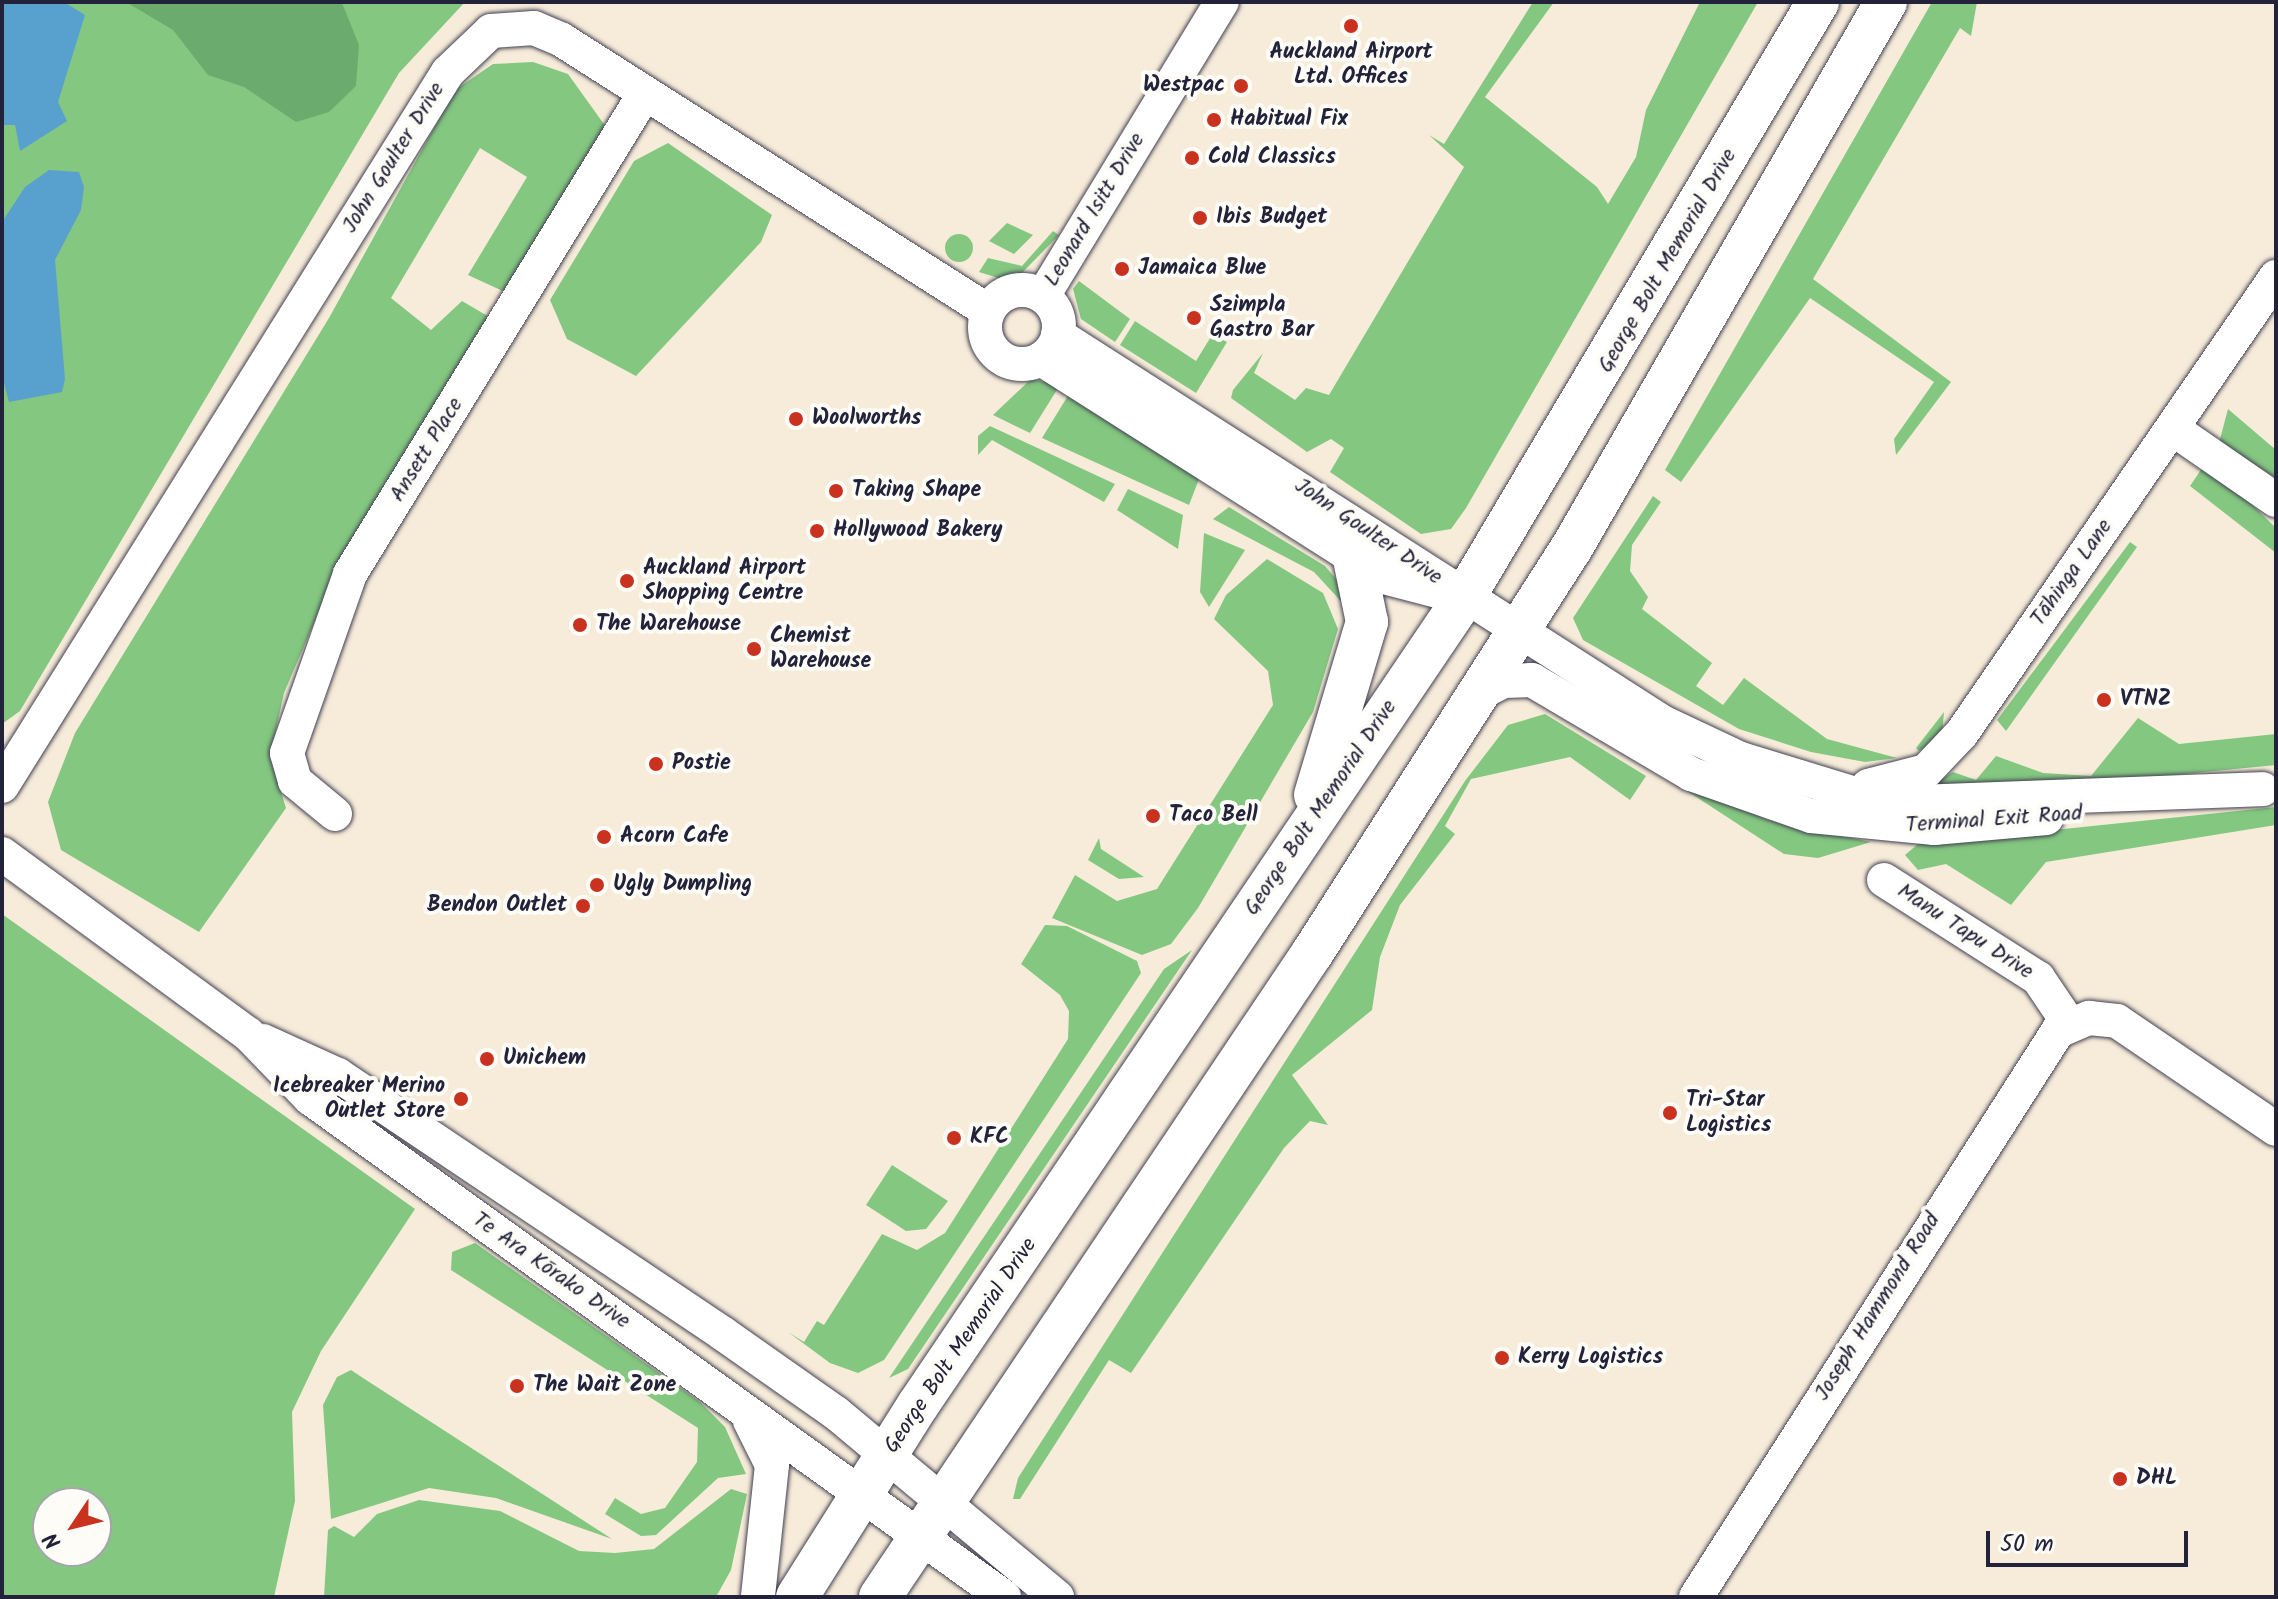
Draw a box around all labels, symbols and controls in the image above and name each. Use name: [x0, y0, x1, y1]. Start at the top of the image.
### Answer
marker: Auckland Airport Ltd. Offices: [1342, 17, 1360, 35]
place label: Auckland Airport Ltd. Offices: [1269, 39, 1433, 90]
place label: Westpac: [1143, 73, 1225, 99]
marker: Westpac: [1232, 77, 1250, 95]
street label: John Goulter Drive: [337, 78, 451, 238]
place label: Habitual Fix: [1230, 107, 1348, 133]
marker: Habitual Fix: [1205, 111, 1223, 129]
street label: Leonard Isitt Drive: [1039, 129, 1151, 291]
street label: George Bolt Memorial Drive: [1593, 144, 1743, 378]
place label: Cold Classics: [1208, 145, 1336, 171]
marker: Cold Classics: [1183, 149, 1201, 167]
place label: Ibis Budget: [1216, 205, 1327, 231]
marker: Ibis Budget: [1191, 209, 1209, 227]
place label: Jamaica Blue: [1138, 256, 1266, 282]
marker: Jamaica Blue: [1113, 260, 1131, 278]
place label: Szimpla Gastro Bar: [1210, 292, 1314, 344]
marker: Szimpla Gastro Bar: [1185, 309, 1203, 327]
street label: Ansett Place: [385, 393, 469, 507]
place label: Woolworths: [812, 406, 921, 432]
marker: Woolworths: [787, 410, 805, 428]
street label: John Goulter Drive: [1289, 473, 1447, 591]
place label: Taking Shape: [852, 478, 981, 504]
marker: Taking Shape: [827, 482, 845, 500]
street label: Tāhinga Lane: [2025, 514, 2119, 632]
place label: Hollywood Bakery: [833, 518, 1002, 544]
marker: Hollywood Bakery: [808, 522, 826, 540]
place label: Auckland Airport Shopping Centre: [643, 555, 806, 606]
marker: Auckland Airport Shopping Centre: [618, 572, 636, 590]
place label: The Warehouse: [596, 612, 741, 638]
marker: The Warehouse: [571, 616, 589, 634]
place label: Chemist Warehouse: [770, 623, 871, 674]
marker: Chemist Warehouse: [745, 640, 763, 658]
place label: VTNZ: [2120, 687, 2172, 713]
marker: VTNZ: [2095, 691, 2113, 709]
street label: George Bolt Memorial Drive: [1239, 695, 1403, 921]
place label: Postie: [672, 751, 731, 777]
marker: Postie: [647, 755, 665, 773]
street label: Terminal Exit Road: [1905, 801, 2083, 839]
place label: Taco Bell: [1169, 803, 1258, 829]
marker: Taco Bell: [1144, 807, 1162, 825]
place label: Acorn Cafe: [620, 824, 728, 850]
marker: Acorn Cafe: [595, 828, 613, 846]
place label: Ugly Dumpling: [613, 872, 752, 898]
marker: Ugly Dumpling: [588, 876, 606, 894]
street label: Manu Tapu Drive: [1892, 878, 2038, 986]
place label: Bendon Outlet: [427, 893, 567, 919]
marker: Bendon Outlet: [574, 897, 592, 915]
place label: Unichem: [503, 1046, 586, 1072]
marker: Unichem: [478, 1050, 496, 1068]
place label: Icebreaker Merino Outlet Store: [273, 1073, 445, 1124]
place label: Tri-Star Logistics: [1686, 1087, 1771, 1138]
marker: Icebreaker Merino Outlet Store: [452, 1090, 470, 1108]
marker: Tri-Star Logistics: [1661, 1104, 1679, 1122]
place label: KFC: [970, 1125, 1009, 1151]
marker: KFC: [945, 1129, 963, 1147]
street label: Te Ara Kōrako Drive: [467, 1207, 635, 1335]
street label: Joseph Hammond Road: [1809, 1208, 1947, 1406]
street label: George Bolt Memorial Drive: [879, 1233, 1043, 1459]
place label: Kerry Logistics: [1518, 1345, 1663, 1371]
marker: Kerry Logistics: [1493, 1349, 1511, 1367]
place label: The Wait Zone: [533, 1373, 676, 1399]
marker: The Wait Zone: [508, 1377, 526, 1395]
place label: DHL: [2136, 1466, 2177, 1492]
marker: DHL: [2111, 1470, 2129, 1488]
north arrow: [32, 1487, 112, 1567]
scale bar: [1990, 1515, 2192, 1565]
text: N: [35, 1524, 72, 1556]
text: 50 m: [2000, 1525, 2054, 1564]

